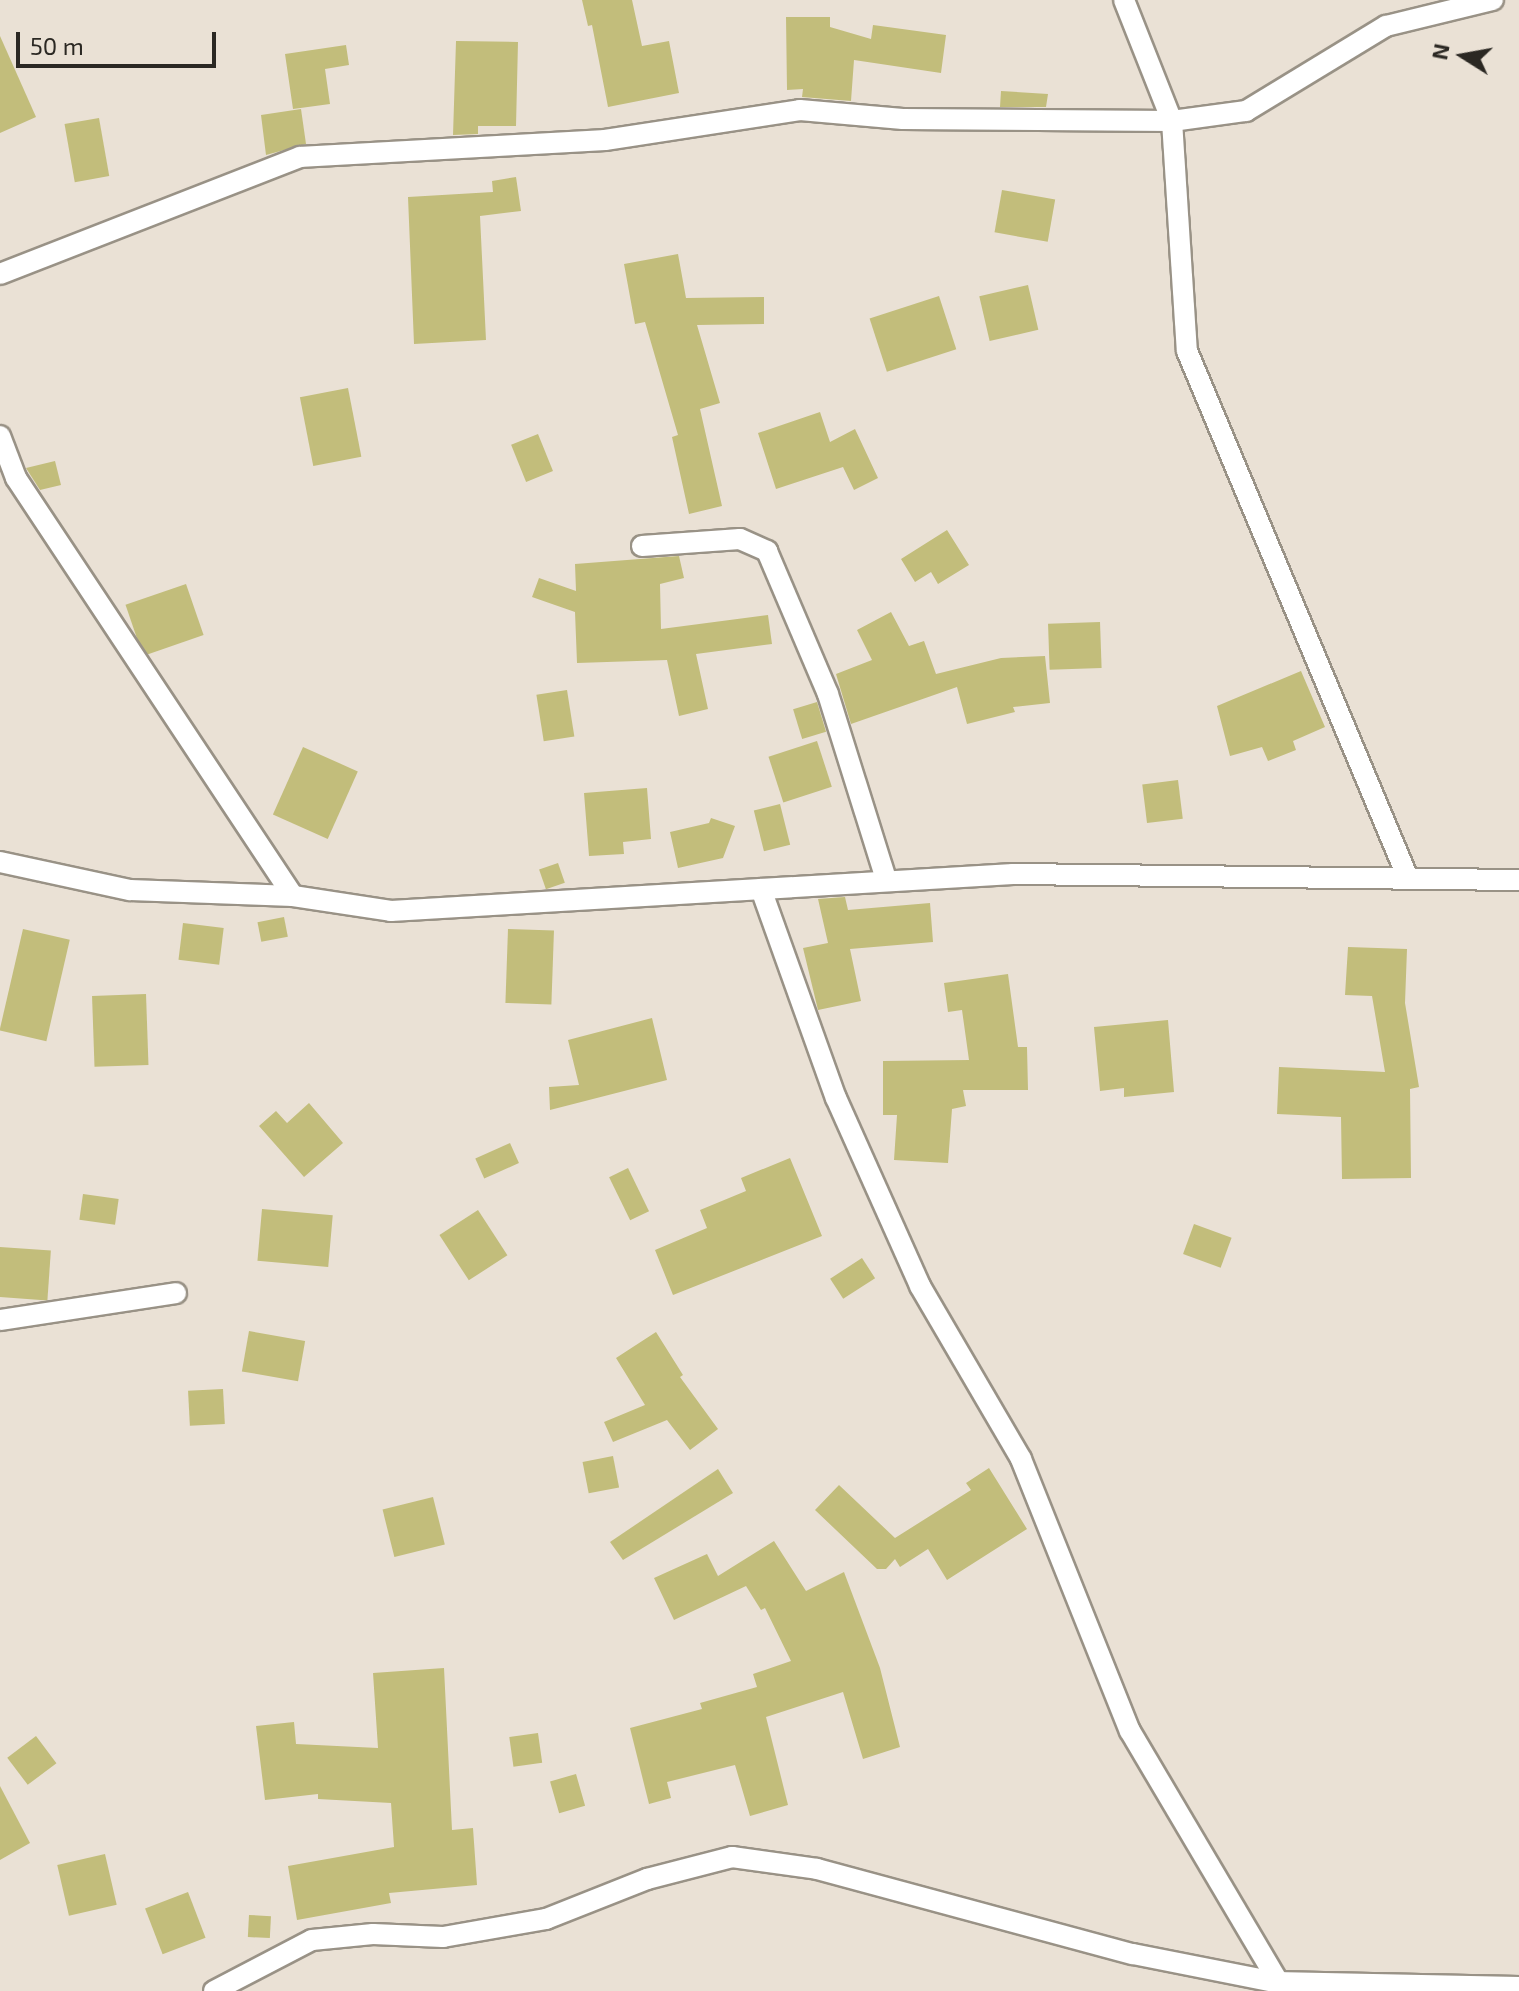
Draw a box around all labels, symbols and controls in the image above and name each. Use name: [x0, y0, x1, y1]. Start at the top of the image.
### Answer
scale bar: [20, 16, 220, 66]
north arrow: [1423, 16, 1503, 96]
text: 50 m: [30, 31, 84, 60]
text: N: [1425, 41, 1454, 62]

